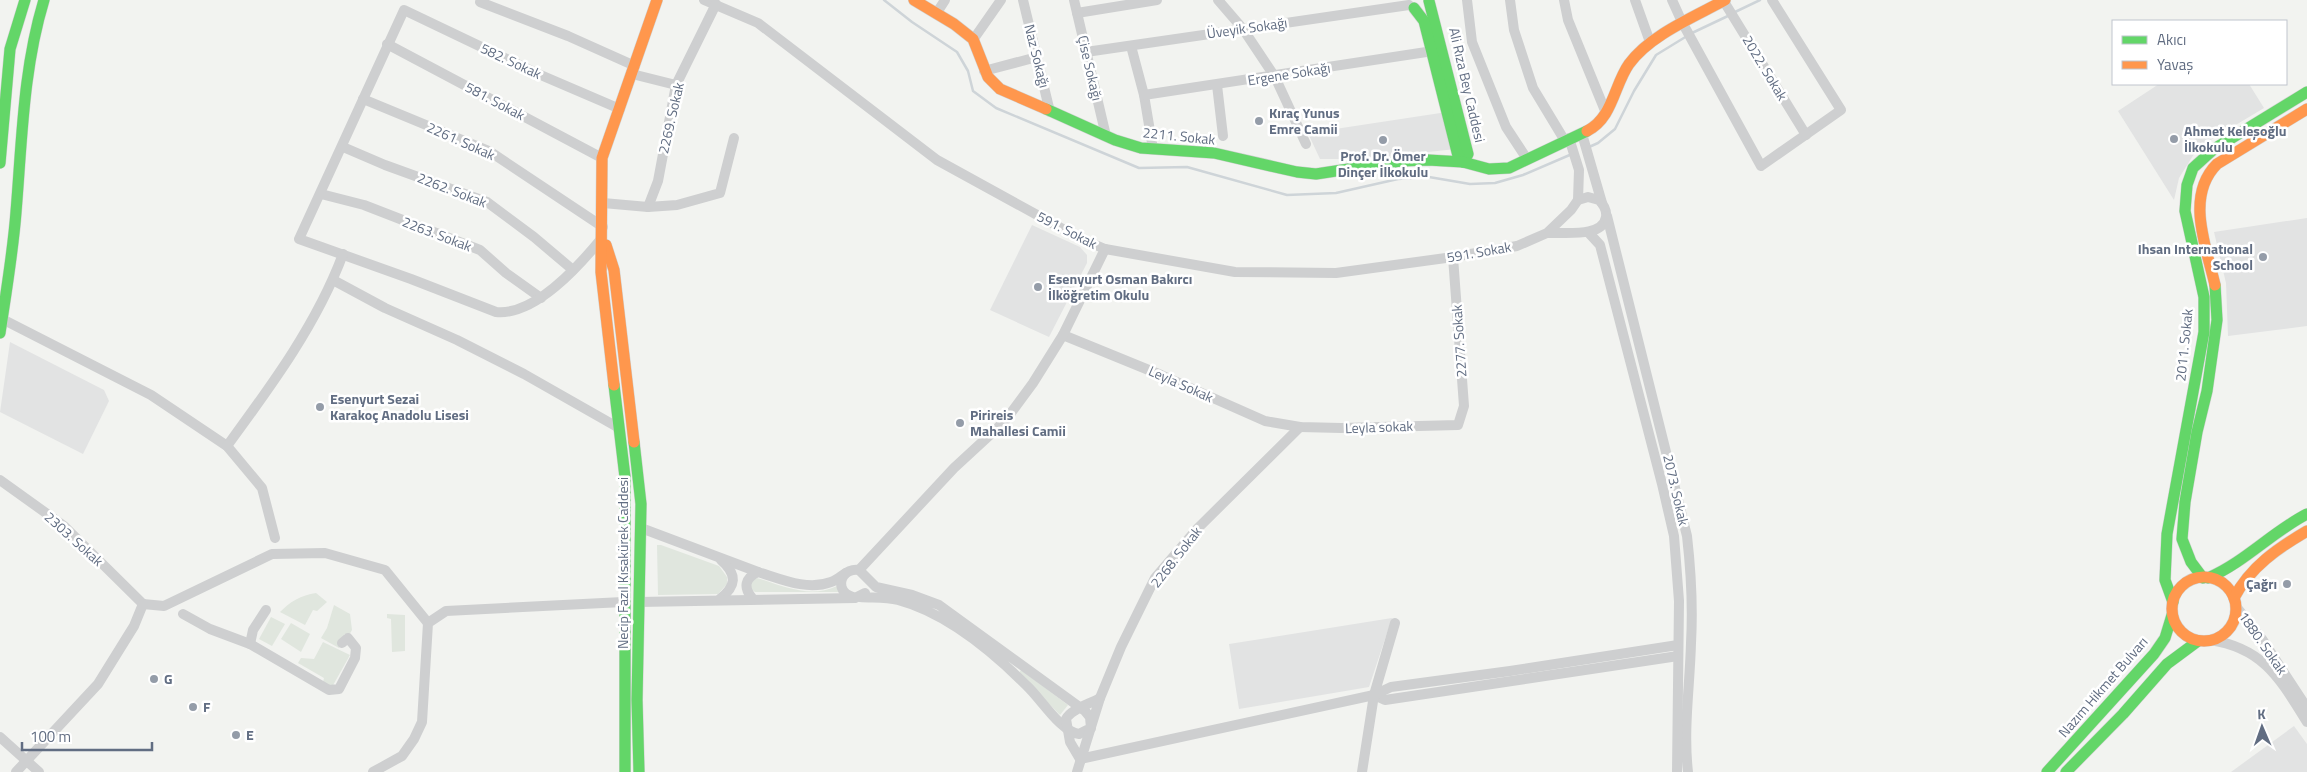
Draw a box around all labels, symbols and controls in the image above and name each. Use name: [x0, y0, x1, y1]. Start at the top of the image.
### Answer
street label: Üveyik Sokağı: [1205, 11, 1289, 44]
legend: [2112, 20, 2287, 85]
street label: Naz Sokağı: [1019, 22, 1056, 90]
street label: Ali Rıza Bey Caddesi: [1444, 25, 1491, 144]
text: Akıcı: [2157, 28, 2186, 51]
street label: 2022. Sokak: [1738, 31, 1793, 105]
street label: Çise Sokağı: [1073, 33, 1108, 103]
street label: 582. Sokak: [477, 37, 545, 84]
text: Yavaş: [2157, 53, 2193, 76]
street label: Ergene Sokağı: [1246, 57, 1332, 90]
street label: 581. Sokak: [462, 76, 529, 125]
street label: 2269. Sokak: [652, 80, 689, 156]
place label: Kıraç Yunus Emre Camii: [1269, 102, 1340, 139]
marker: Kıraç Yunus Emre Camii: [1253, 115, 1265, 127]
street label: 2261. Sokak: [424, 116, 499, 165]
place label: Ahmet Keleşoğlu İlkokulu: [2184, 120, 2286, 157]
street label: 2211. Sokak: [1142, 121, 1217, 150]
marker: Ahmet Keleşoğlu İlkokulu: [2168, 133, 2180, 145]
marker: Prof. Dr. Ömer Dinçer İlkokulu: [1377, 134, 1389, 146]
place label: Prof. Dr. Ömer Dinçer İlkokulu: [1338, 145, 1428, 182]
street label: 2262. Sokak: [414, 167, 490, 212]
street label: 591. Sokak: [1034, 205, 1101, 254]
street label: 2263. Sokak: [399, 211, 475, 256]
street label: 591. Sokak: [1445, 235, 1513, 267]
place label: Ihsan Internatıonal School: [2138, 238, 2253, 275]
marker: Ihsan Internatıonal School: [2257, 251, 2269, 263]
place label: Esenyurt Osman Bakırcı İlköğretim Okulu: [1048, 268, 1192, 305]
marker: Esenyurt Osman Bakırcı İlköğretim Okulu: [1032, 281, 1044, 293]
street label: 2277. Sokak: [1445, 304, 1472, 378]
street label: 2011. Sokak: [2169, 307, 2198, 382]
street label: Leyla Sokak: [1145, 360, 1217, 407]
place label: Esenyurt Sezai Karakoç Anadolu Lisesi: [330, 388, 469, 425]
marker: Esenyurt Sezai Karakoç Anadolu Lisesi: [314, 401, 326, 413]
place label: Pirireis Mahallesi Camii: [970, 404, 1066, 441]
street label: Leyla sokak: [1345, 415, 1414, 438]
marker: Pirireis Mahallesi Camii: [954, 417, 966, 429]
street label: 2073. Sokak: [1658, 452, 1695, 528]
street label: Necip Fazıl Kısakürek Caddesi: [612, 477, 633, 649]
street label: 2303. Sokak: [40, 506, 109, 571]
street label: 2268. Sokak: [1145, 521, 1206, 592]
place label: Çağrı: [2246, 573, 2277, 594]
marker: Çağrı: [2281, 578, 2293, 590]
street label: 1880. Sokak: [2234, 607, 2293, 679]
street label: Nazım Hikmet Bulvarı: [2053, 632, 2152, 742]
place label: G: [164, 668, 173, 689]
marker: G: [148, 673, 160, 685]
place label: F: [203, 696, 211, 717]
marker: F: [187, 701, 199, 713]
north arrow: [2237, 702, 2287, 752]
text: K: [2257, 703, 2267, 724]
scale bar: [22, 720, 152, 752]
place label: E: [246, 724, 254, 745]
text: 100 m: [30, 725, 71, 748]
marker: E: [230, 729, 242, 741]

